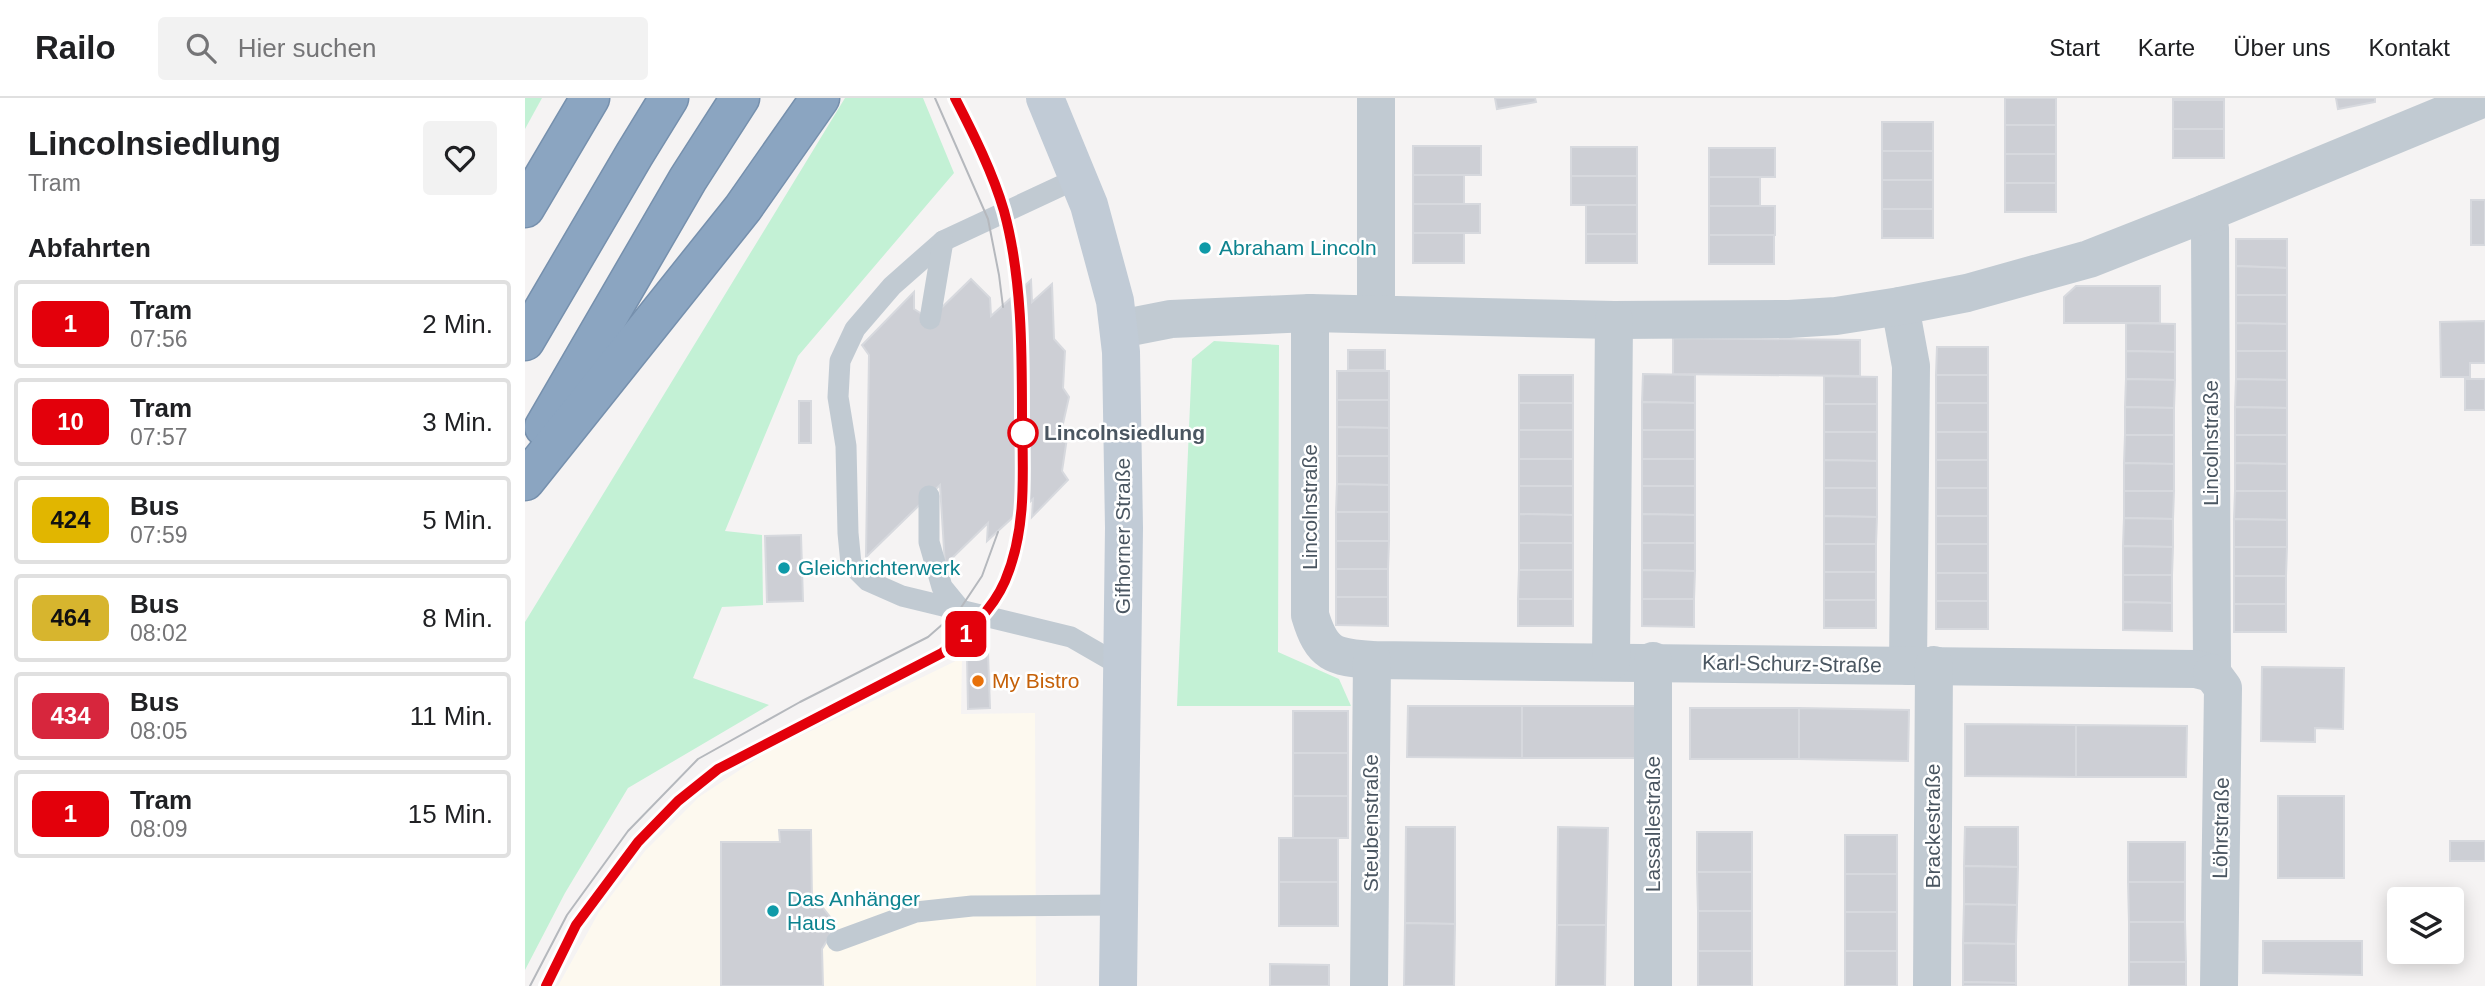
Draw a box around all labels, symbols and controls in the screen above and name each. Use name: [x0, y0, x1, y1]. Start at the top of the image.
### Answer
search box: [158, 17, 648, 80]
text: Railo: [35, 29, 116, 66]
icon: search: [182, 29, 220, 67]
text: Hier suchen: [238, 33, 376, 63]
text: Start: [2049, 34, 2100, 61]
text: Karte: [2138, 34, 2195, 61]
text: Über uns: [2233, 34, 2331, 61]
text: Kontakt: [2369, 34, 2450, 61]
button: heart: [423, 121, 497, 195]
text: Lincolnsiedlung: [28, 125, 281, 162]
text: Tram: [28, 170, 81, 196]
text: Abfahrten: [28, 233, 151, 263]
place label: Abraham Lincoln: [1219, 236, 1377, 259]
marker: Abraham Lincoln: [1197, 240, 1213, 256]
text: Tram: [130, 295, 192, 325]
text: 2 Min.: [422, 309, 493, 339]
text: 1: [64, 310, 77, 337]
text: 07:56: [130, 326, 188, 352]
street label: Lincolnstraße: [2199, 380, 2222, 506]
text: Tram: [130, 393, 192, 423]
text: 3 Min.: [422, 407, 493, 437]
text: 10: [57, 408, 84, 435]
marker: Lincolnsiedlung: [1008, 418, 1038, 448]
place label: Lincolnsiedlung: [1044, 421, 1205, 444]
text: 07:57: [130, 424, 188, 450]
street label: Lincolnstraße: [1298, 444, 1321, 570]
street label: Gifhorner Straße: [1111, 458, 1134, 614]
text: Bus: [130, 491, 179, 521]
text: 5 Min.: [422, 505, 493, 535]
text: 424: [50, 506, 91, 533]
text: 07:59: [130, 522, 188, 548]
place label: Gleichrichterwerk: [798, 556, 961, 579]
marker: Gleichrichterwerk: [776, 560, 792, 576]
text: Bus: [130, 589, 179, 619]
text: 8 Min.: [422, 603, 493, 633]
text: 464: [50, 604, 91, 631]
line badge: 1: [943, 611, 989, 657]
text: 08:02: [130, 620, 188, 646]
text: 1: [959, 620, 973, 647]
street label: Karl-Schurz-Straße: [1702, 650, 1882, 677]
place label: My Bistro: [992, 669, 1080, 692]
marker: My Bistro: [970, 673, 986, 689]
text: Bus: [130, 687, 179, 717]
text: 11 Min.: [410, 701, 493, 731]
text: 434: [50, 702, 91, 729]
text: 08:05: [130, 718, 188, 744]
street label: Steubenstraße: [1359, 754, 1382, 892]
street label: Lassallestraße: [1641, 756, 1664, 892]
street label: Brackestraße: [1921, 764, 1944, 888]
street label: Löhrstraße: [2208, 777, 2233, 879]
text: Tram: [130, 785, 192, 815]
text: 15 Min.: [408, 799, 493, 829]
text: 1: [64, 800, 77, 827]
text: 08:09: [130, 816, 188, 842]
place label: Das Anhänger Haus: [787, 887, 920, 934]
map controls: [2387, 887, 2464, 964]
button: layers: [2387, 887, 2464, 964]
marker: Das Anhänger Haus: [765, 903, 781, 919]

